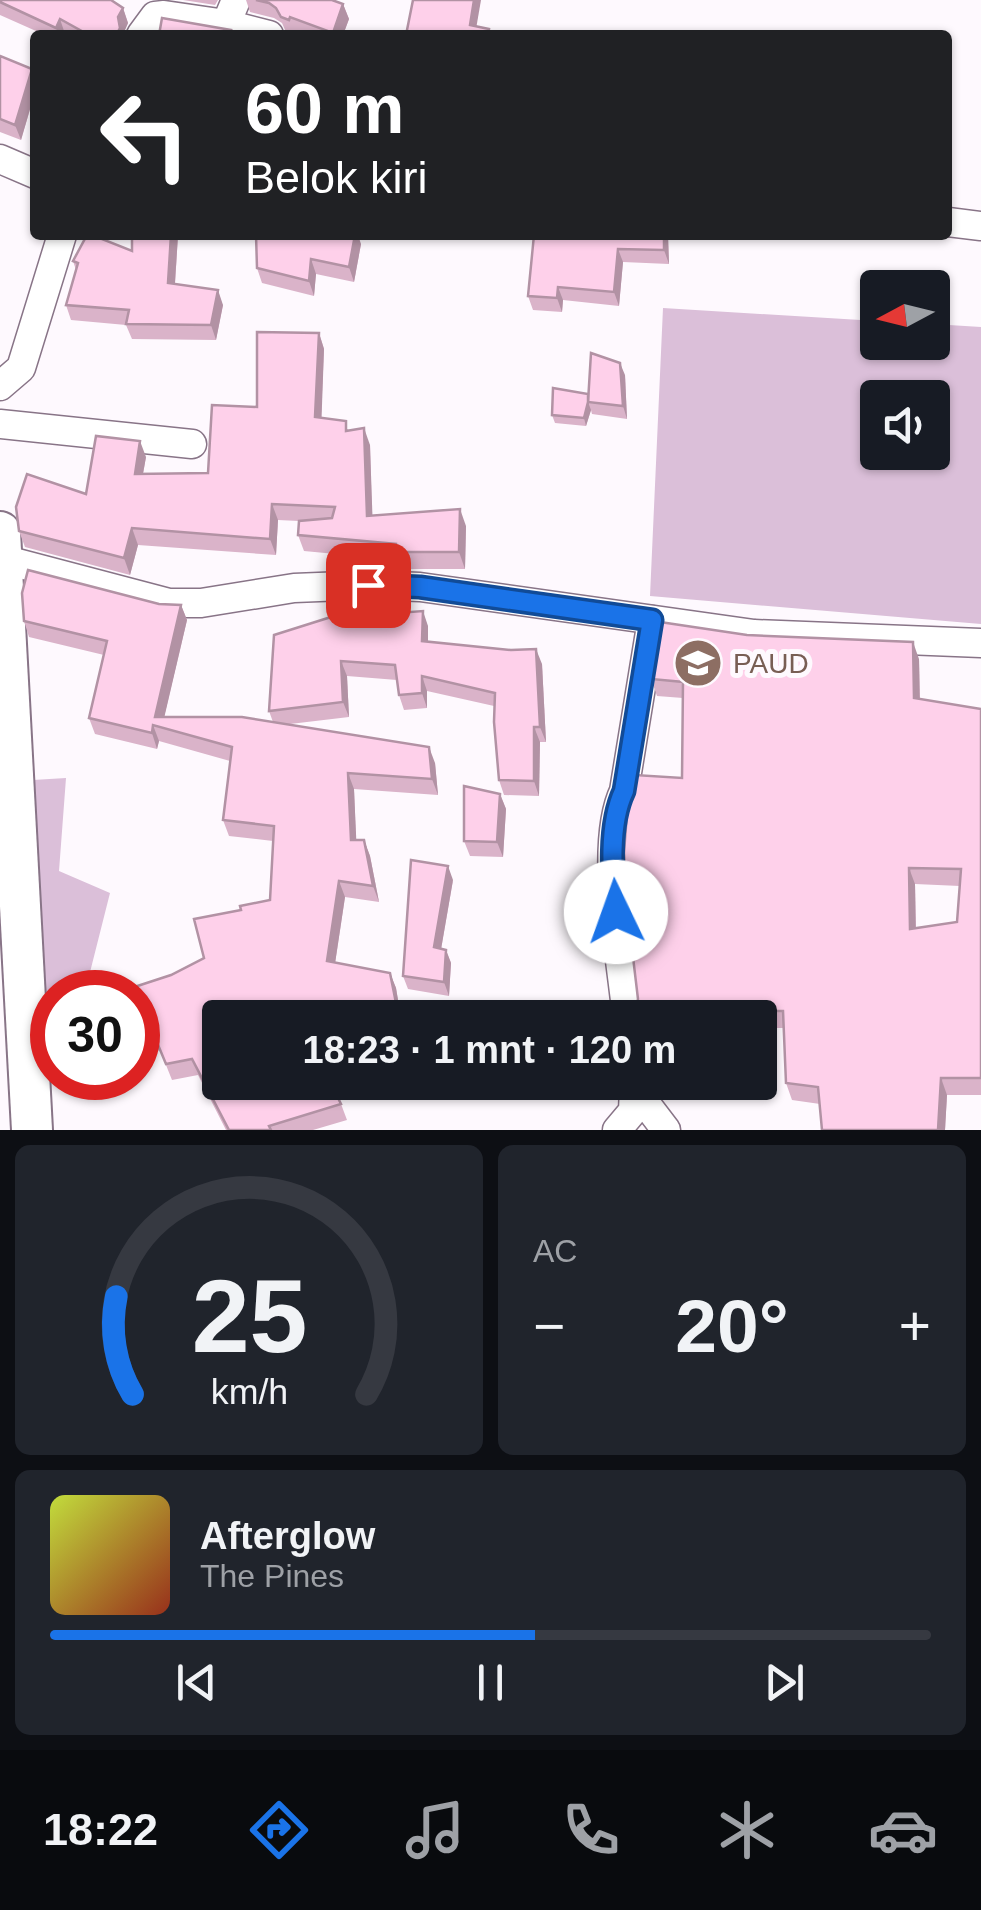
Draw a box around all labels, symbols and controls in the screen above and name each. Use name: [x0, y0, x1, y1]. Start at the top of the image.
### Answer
icon: left: [80, 70, 210, 200]
text: 60 m: [245, 70, 405, 148]
text: Belok kiri: [245, 152, 428, 203]
north arrow: [860, 270, 950, 360]
map controls: [860, 270, 950, 470]
button: sound: [860, 380, 950, 470]
pin: [326, 543, 411, 628]
icon: arrive: [341, 558, 396, 613]
school or university icon: PAUD: [672, 637, 724, 689]
place label: PAUD: [733, 648, 809, 679]
position arrow: [564, 860, 668, 964]
speed limit sign: 30: [30, 970, 160, 1100]
text: 18:23 · 1 mnt · 120 m: [303, 1029, 676, 1071]
text: AC: [533, 1233, 577, 1269]
text: 25: [191, 1258, 307, 1374]
text: 20°: [675, 1284, 789, 1368]
text: −: [533, 1295, 565, 1357]
text: +: [899, 1295, 931, 1357]
text: km/h: [210, 1372, 288, 1412]
text: Afterglow: [200, 1515, 375, 1557]
text: The Pines: [200, 1558, 344, 1594]
icon: previous: [169, 1655, 224, 1710]
icon: pause: [463, 1655, 518, 1710]
icon: next: [757, 1655, 812, 1710]
icon: directions: [244, 1795, 314, 1865]
icon: music: [400, 1795, 470, 1865]
icon: phone: [556, 1795, 626, 1865]
icon: climate: [712, 1795, 782, 1865]
icon: car: [868, 1795, 938, 1865]
text: 18:22: [43, 1804, 158, 1855]

